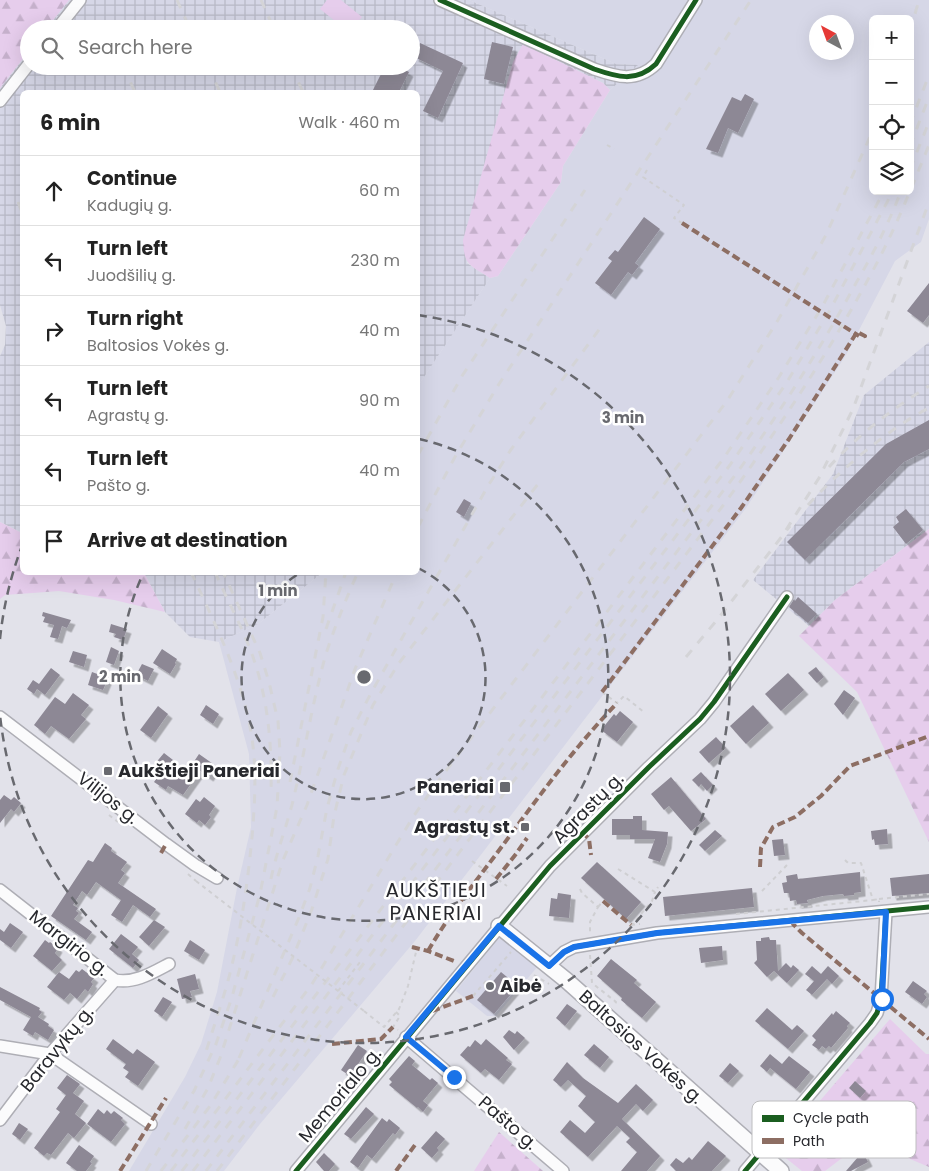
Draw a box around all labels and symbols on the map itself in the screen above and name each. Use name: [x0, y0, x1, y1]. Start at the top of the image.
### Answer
north arrow: [809, 15, 854, 60]
text: 3 min: [602, 407, 644, 428]
text: 1 min: [258, 580, 298, 601]
text: 2 min: [99, 666, 141, 687]
centre of rings: [355, 668, 373, 686]
place label: Aukštieji Paneriai: [118, 758, 280, 783]
marker: Aukštieji Paneriai: [102, 765, 114, 777]
street label: Vilijos g.: [72, 766, 144, 829]
street label: Agrastų g.: [546, 766, 629, 849]
place label: Paneriai: [417, 774, 494, 799]
marker: Paneriai: [498, 780, 512, 794]
place label: Agrastų st.: [414, 814, 515, 839]
marker: Agrastų st.: [519, 821, 531, 833]
district label: AUKŠTIEJI PANERIAI: [385, 876, 487, 927]
street label: Margirio g.: [24, 904, 114, 982]
place label: Aibė: [500, 973, 542, 998]
marker: Aibė: [484, 980, 496, 992]
street label: Baltosios Vokės g.: [574, 984, 709, 1109]
route start: [871, 988, 894, 1011]
street label: Baravykų g.: [14, 1000, 99, 1097]
street label: Memorialo g.: [293, 1042, 387, 1147]
route end: [443, 1066, 466, 1089]
street label: Pašto g.: [473, 1090, 543, 1155]
legend: [752, 1101, 916, 1158]
text: Cycle path: [793, 1108, 869, 1128]
text: Path: [793, 1131, 825, 1151]

